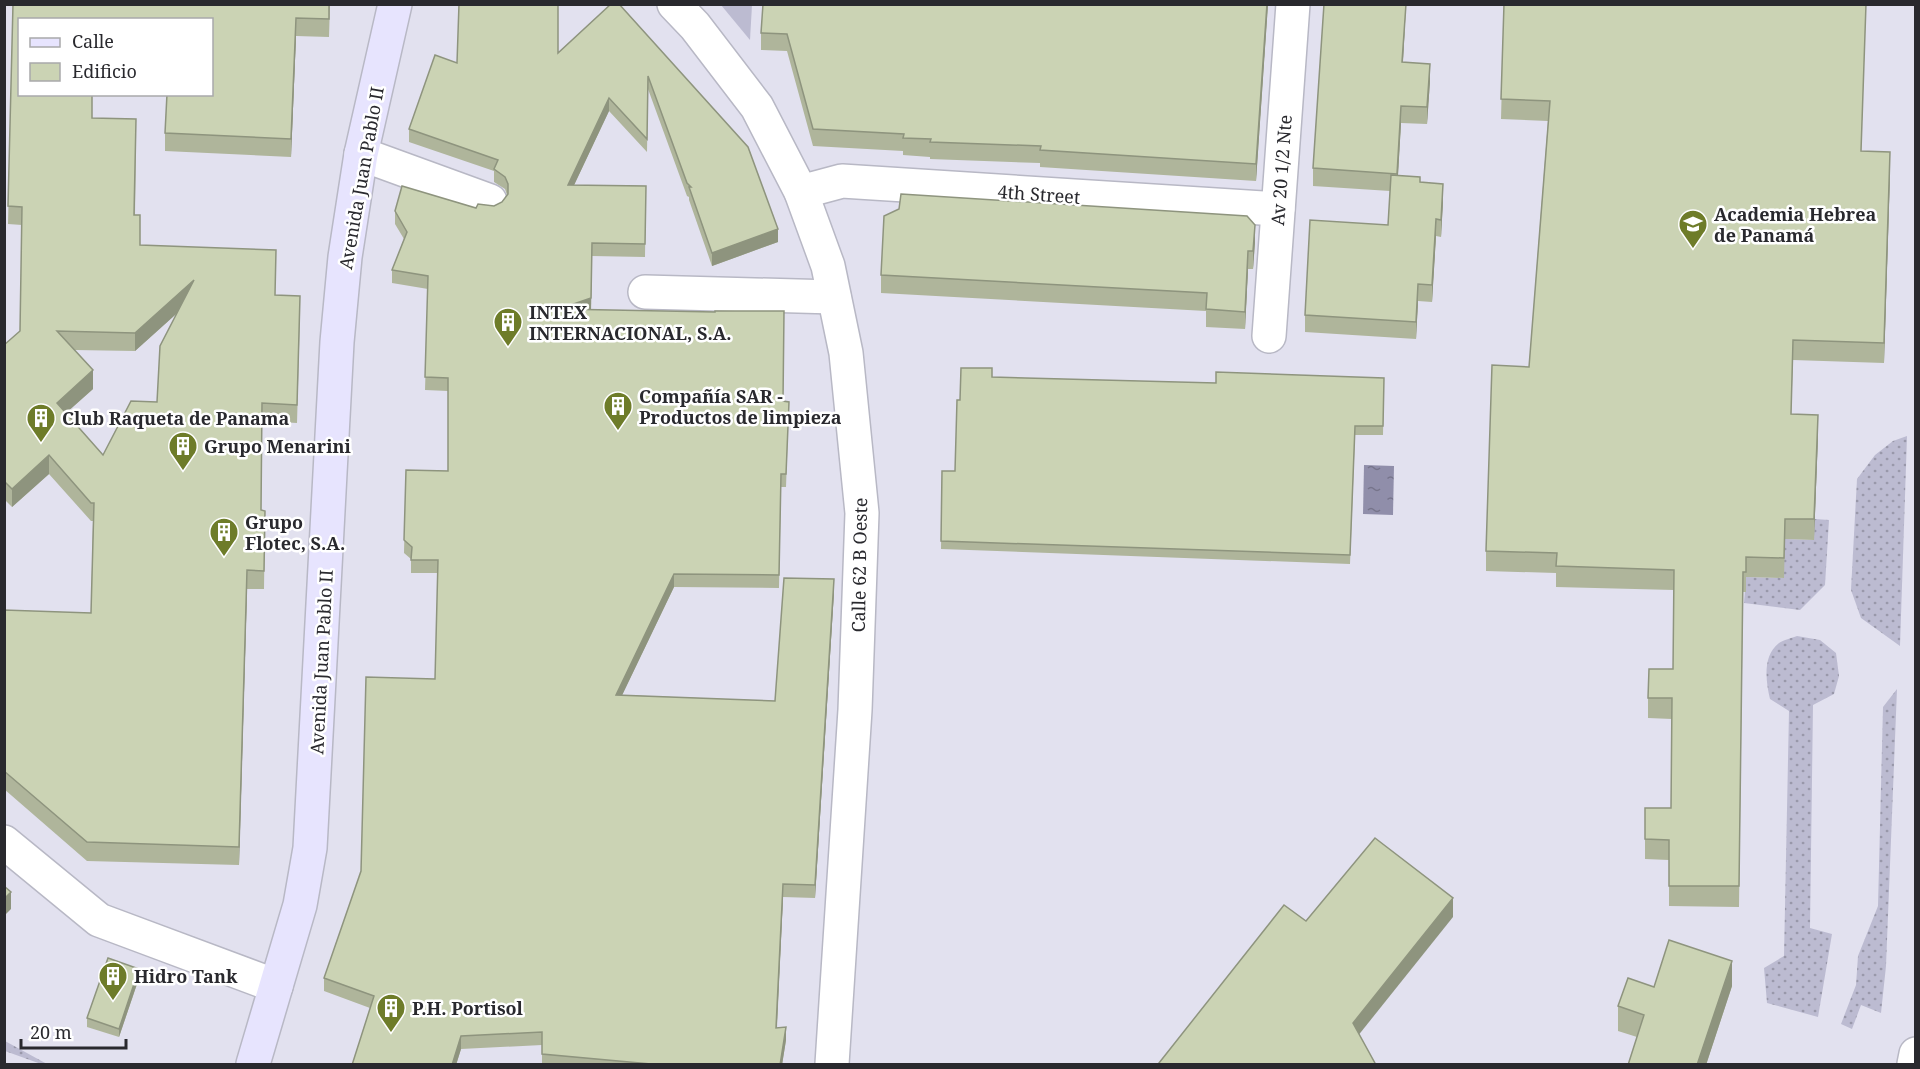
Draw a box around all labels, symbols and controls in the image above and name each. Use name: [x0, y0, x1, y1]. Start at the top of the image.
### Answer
legend: [18, 18, 213, 96]
text: Calle: [72, 29, 114, 53]
text: Edificio: [72, 59, 137, 83]
street label: Avenida Juan Pablo II: [333, 85, 389, 271]
street label: Av 20 1/2 Nte: [1265, 114, 1297, 226]
street label: 4th Street: [997, 179, 1081, 209]
place label: Academia Hebrea de Panamá: [1714, 202, 1876, 247]
school or university icon: Academia Hebrea de Panamá: [1677, 208, 1709, 250]
place label: INTEX INTERNACIONAL, S.A.: [529, 300, 732, 345]
building icon: INTEX INTERNACIONAL, S.A.: [492, 306, 524, 348]
place label: Compañía SAR - Productos de limpieza: [639, 384, 842, 429]
building icon: Compañía SAR - Productos de limpieza: [602, 390, 634, 432]
building icon: Club Raqueta de Panama: [25, 402, 57, 444]
place label: Club Raqueta de Panama: [62, 406, 290, 430]
building icon: Grupo Menarini: [167, 430, 199, 472]
place label: Grupo Menarini: [204, 434, 352, 458]
street label: Calle 62 B Oeste: [846, 497, 872, 633]
place label: Grupo Flotec, S.A.: [245, 510, 345, 555]
building icon: Grupo Flotec, S.A.: [208, 516, 240, 558]
street label: Avenida Juan Pablo II: [304, 569, 338, 755]
building icon: Hidro Tank: [97, 960, 129, 1002]
place label: Hidro Tank: [134, 964, 238, 988]
building icon: P.H. Portisol: [375, 992, 407, 1034]
place label: P.H. Portisol: [412, 996, 524, 1020]
scale bar: [21, 1012, 126, 1050]
text: 20 m: [30, 1020, 72, 1044]

